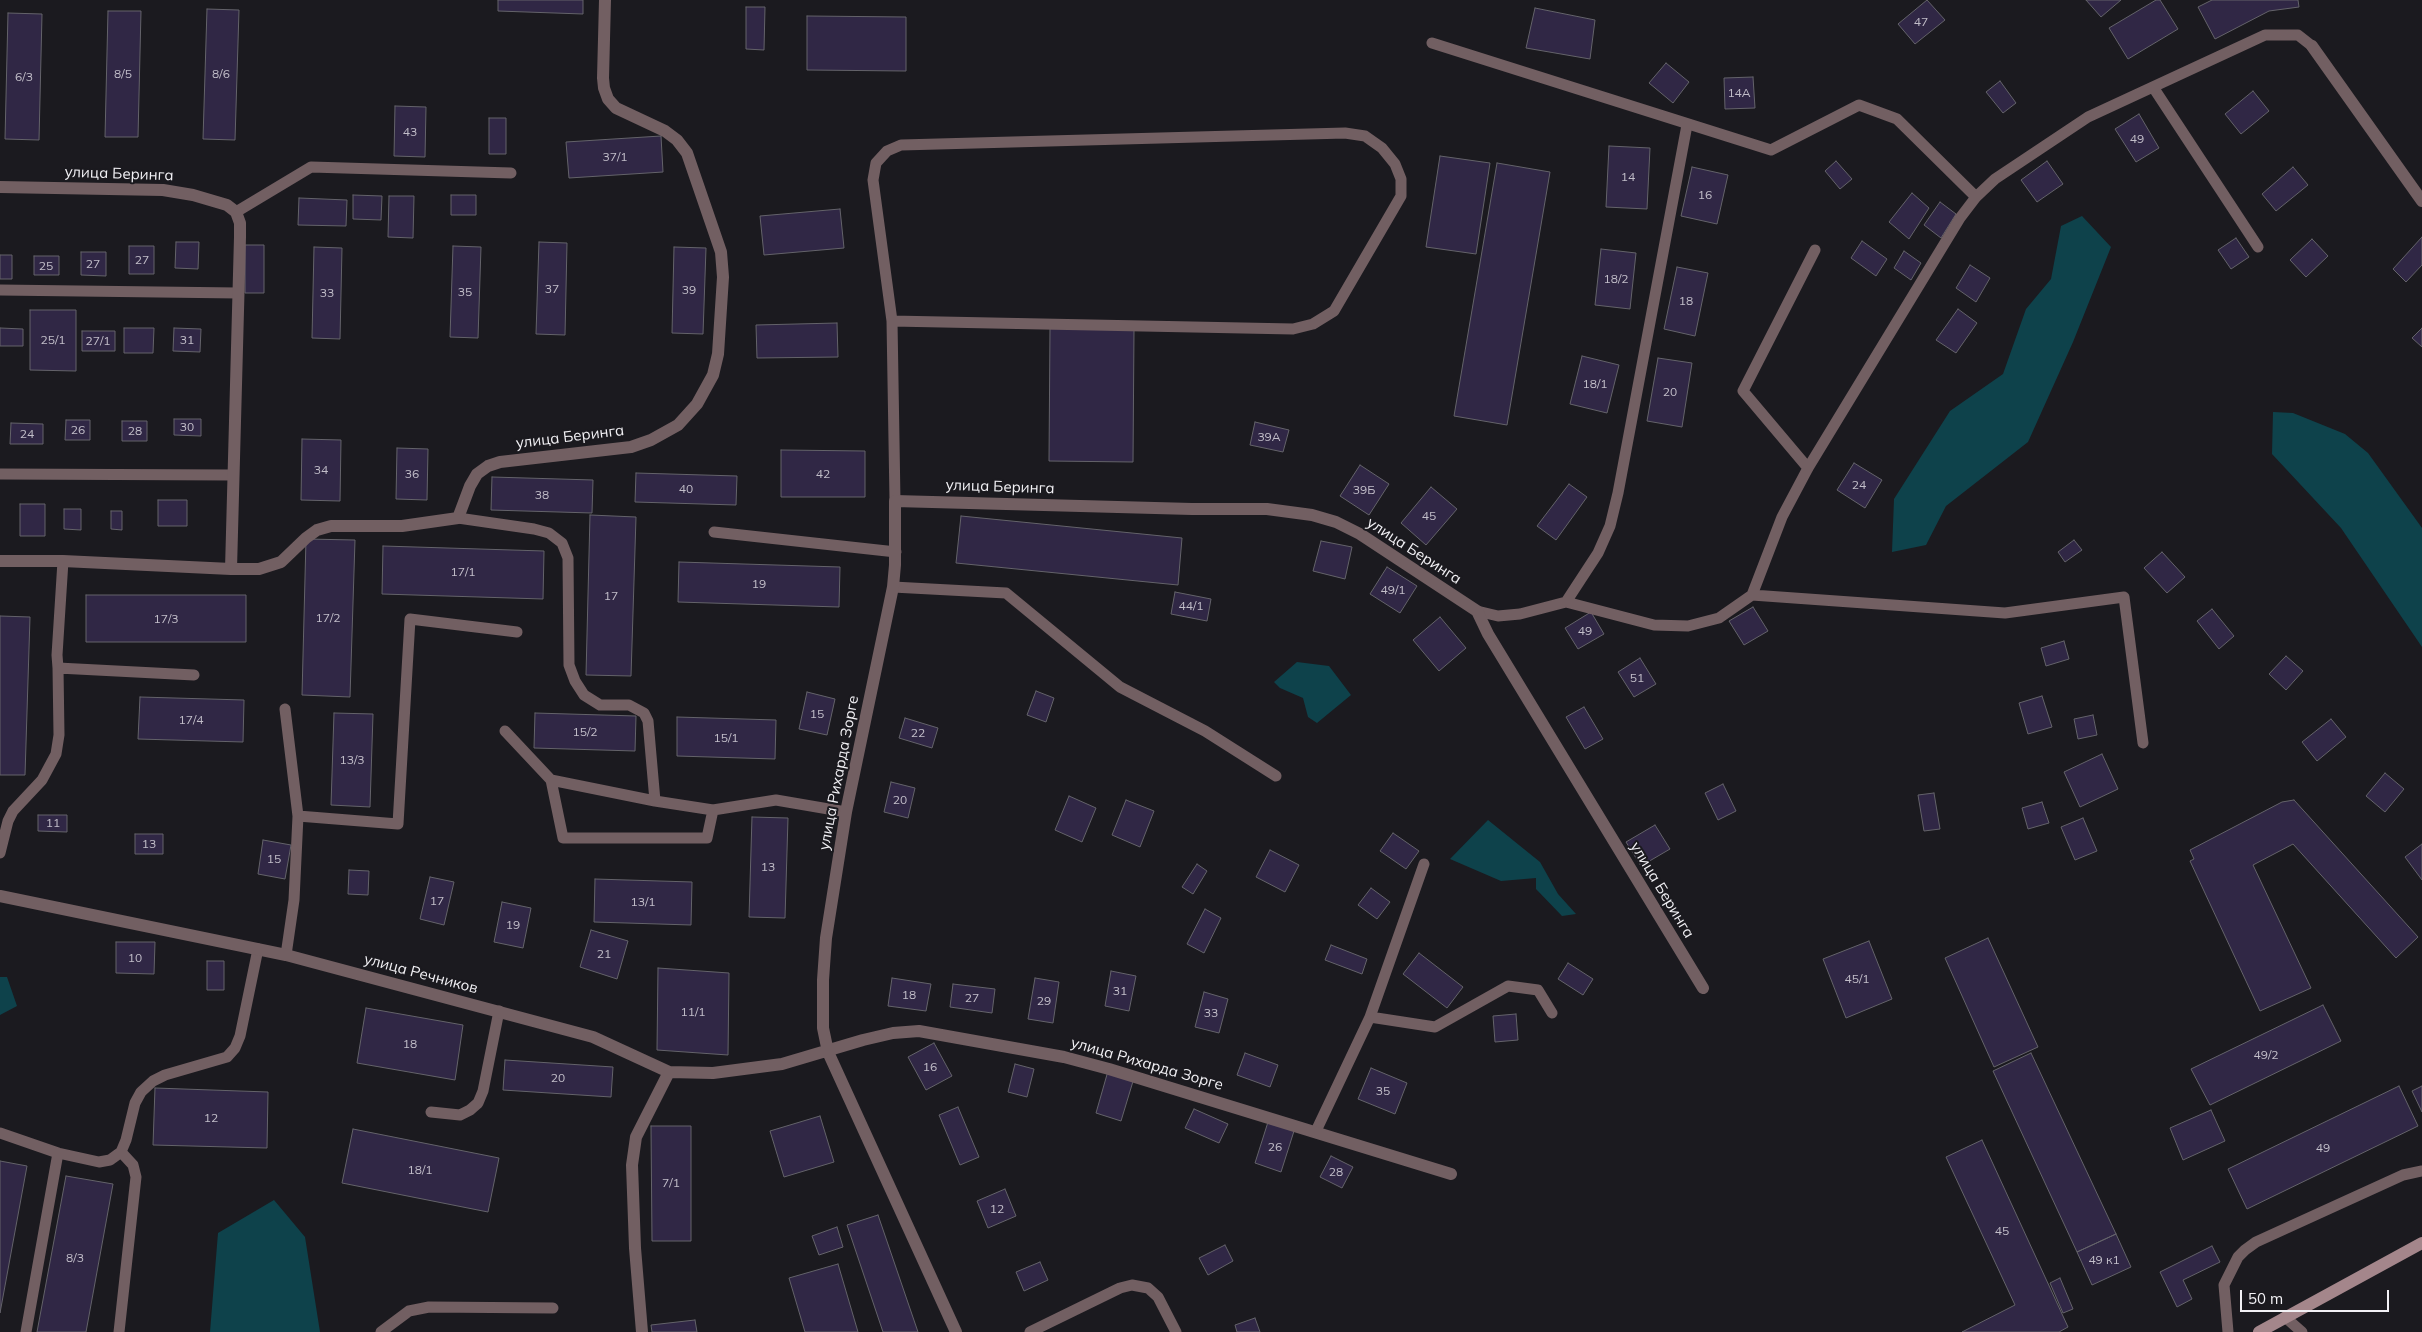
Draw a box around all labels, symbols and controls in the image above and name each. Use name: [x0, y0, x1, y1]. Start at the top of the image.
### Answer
house number: 47: [1914, 15, 1928, 29]
house number: 8/5: [114, 67, 132, 81]
house number: 8/6: [212, 67, 230, 81]
house number: 6/3: [15, 70, 33, 84]
house number: 14А: [1727, 86, 1751, 100]
house number: 43: [403, 125, 417, 139]
house number: 49: [2130, 132, 2144, 146]
house number: 37/1: [602, 150, 628, 164]
street label: улица Беринга: [64, 163, 174, 185]
house number: 14: [1621, 170, 1635, 184]
house number: 16: [1698, 188, 1712, 202]
house number: 27: [135, 253, 149, 267]
house number: 27: [86, 257, 100, 271]
house number: 25: [39, 259, 53, 273]
house number: 18/2: [1603, 272, 1629, 286]
house number: 37: [545, 282, 559, 296]
house number: 39: [682, 283, 696, 297]
house number: 35: [458, 285, 472, 299]
house number: 33: [320, 286, 334, 300]
house number: 18: [1679, 294, 1693, 308]
house number: 25/1: [40, 333, 66, 347]
house number: 31: [180, 333, 194, 347]
house number: 27/1: [85, 334, 111, 348]
house number: 18/1: [1582, 377, 1608, 391]
house number: 20: [1663, 385, 1677, 399]
house number: 30: [180, 420, 194, 434]
street label: улица Беринга: [515, 421, 625, 453]
house number: 26: [71, 423, 85, 437]
house number: 28: [128, 424, 142, 438]
house number: 24: [20, 427, 34, 441]
house number: 39А: [1257, 430, 1281, 444]
house number: 34: [314, 463, 328, 477]
house number: 36: [405, 467, 419, 481]
house number: 42: [816, 467, 830, 481]
street label: улица Беринга: [945, 476, 1055, 498]
house number: 24: [1852, 478, 1866, 492]
house number: 40: [679, 482, 693, 496]
house number: 39Б: [1353, 483, 1375, 497]
house number: 38: [535, 488, 549, 502]
house number: 45: [1422, 509, 1436, 523]
street label: улица Беринга: [1363, 514, 1465, 588]
house number: 17/1: [450, 565, 476, 579]
house number: 19: [752, 577, 766, 591]
house number: 49/1: [1380, 583, 1406, 597]
house number: 17: [604, 589, 618, 603]
house number: 44/1: [1178, 599, 1204, 613]
house number: 17/2: [315, 611, 341, 625]
house number: 17/3: [153, 612, 179, 626]
house number: 49: [1578, 624, 1592, 638]
house number: 51: [1630, 671, 1644, 685]
street label: улица Рихарда Зорге: [815, 694, 863, 852]
house number: 15: [810, 707, 824, 721]
house number: 17/4: [178, 713, 204, 727]
house number: 15/2: [572, 725, 598, 739]
house number: 22: [911, 726, 925, 740]
house number: 15/1: [713, 731, 739, 745]
house number: 13/3: [339, 753, 365, 767]
house number: 20: [893, 793, 907, 807]
house number: 11: [46, 816, 60, 830]
house number: 13: [142, 837, 156, 851]
street label: улица Беринга: [1626, 839, 1698, 941]
house number: 15: [267, 852, 281, 866]
house number: 13: [761, 860, 775, 874]
house number: 17: [430, 894, 444, 908]
house number: 13/1: [630, 895, 656, 909]
house number: 19: [506, 918, 520, 932]
house number: 21: [597, 947, 611, 961]
street label: улица Речников: [362, 950, 480, 998]
house number: 10: [128, 951, 142, 965]
house number: 45/1: [1844, 972, 1870, 986]
house number: 31: [1113, 984, 1127, 998]
house number: 18: [902, 988, 916, 1002]
house number: 27: [965, 991, 979, 1005]
house number: 29: [1037, 994, 1051, 1008]
house number: 11/1: [680, 1005, 706, 1019]
house number: 33: [1204, 1006, 1218, 1020]
street label: улица Рихарда Зорге: [1069, 1034, 1225, 1094]
house number: 18: [403, 1037, 417, 1051]
house number: 49/2: [2253, 1048, 2279, 1062]
house number: 16: [923, 1060, 937, 1074]
house number: 20: [551, 1071, 565, 1085]
house number: 35: [1376, 1084, 1390, 1098]
house number: 12: [204, 1111, 218, 1125]
house number: 26: [1268, 1140, 1282, 1154]
house number: 49: [2316, 1141, 2330, 1155]
house number: 18/1: [407, 1163, 433, 1177]
house number: 28: [1329, 1165, 1343, 1179]
house number: 7/1: [662, 1176, 680, 1190]
house number: 12: [990, 1202, 1004, 1216]
house number: 45: [1995, 1224, 2009, 1238]
house number: 8/3: [66, 1251, 84, 1265]
house number: 49 к1: [2088, 1253, 2120, 1267]
scale bar: [2242, 1280, 2391, 1312]
text: 50 m: [2248, 1289, 2283, 1308]

